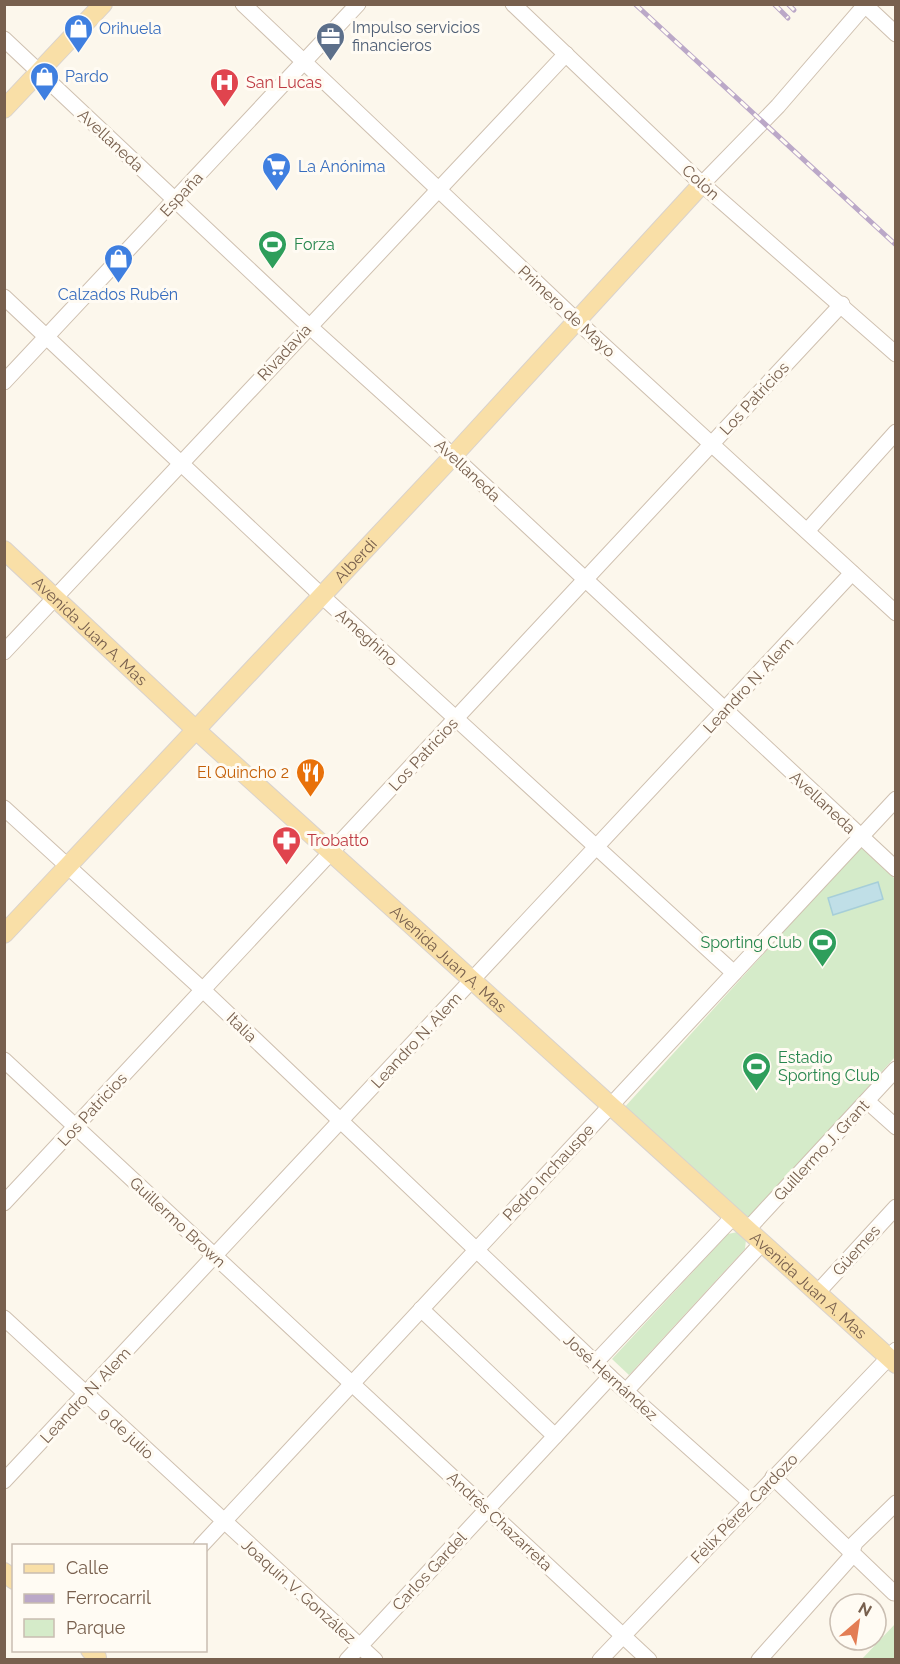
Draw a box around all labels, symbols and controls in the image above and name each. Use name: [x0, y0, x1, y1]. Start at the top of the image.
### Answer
shop icon: Orihuela: [62, 12, 94, 54]
place label: Impulso servicios financieros: [352, 18, 480, 55]
place label: Orihuela: [99, 19, 161, 38]
office icon: Impulso servicios financieros: [315, 20, 347, 62]
shop icon: Pardo: [28, 60, 60, 102]
hospital icon: San Lucas: [209, 66, 241, 108]
place label: Pardo: [65, 67, 108, 86]
place label: San Lucas: [246, 73, 322, 92]
street label: Avellaneda: [74, 105, 147, 176]
supermarket icon: La Anónima: [261, 150, 293, 192]
place label: La Anónima: [298, 157, 386, 176]
street label: Colón: [678, 161, 723, 204]
street label: España: [156, 168, 207, 221]
sports icon: Forza: [257, 228, 289, 270]
place label: Forza: [294, 235, 335, 254]
shop icon: Calzados Rubén: [102, 242, 134, 284]
street label: Primero de Mayo: [514, 261, 619, 361]
place label: Calzados Rubén: [58, 285, 178, 304]
street label: Rivadavia: [254, 320, 315, 384]
street label: Los Patricios: [716, 358, 793, 439]
street label: Avellaneda: [431, 435, 504, 506]
street label: Alberdi: [330, 534, 381, 586]
street label: Avenida Juan A. Mas: [28, 573, 151, 690]
street label: Ameghino: [332, 605, 401, 670]
street label: Leandro N. Alem: [699, 634, 798, 737]
street label: Los Patricios: [385, 714, 462, 795]
restaurant icon: El Quincho 2: [294, 756, 326, 798]
place label: El Quincho 2: [197, 763, 289, 782]
street label: Avellaneda: [786, 767, 859, 838]
pharmacy icon: Trobatto: [270, 824, 302, 866]
place label: Trobatto: [307, 831, 369, 850]
street label: Avenida Juan A. Mas: [386, 902, 511, 1017]
sports icon: Sporting Club: [807, 926, 839, 968]
place label: Sporting Club: [700, 933, 802, 952]
street label: Leandro N. Alem: [367, 989, 466, 1092]
street label: Italia: [223, 1009, 261, 1046]
place label: Estadio Sporting Club: [778, 1048, 880, 1085]
sports icon: Estadio Sporting Club: [741, 1050, 773, 1092]
street label: Los Patricios: [54, 1069, 131, 1150]
street label: Guillermo J. Grant: [770, 1095, 873, 1205]
street label: Pedro Inchauspe: [499, 1120, 598, 1224]
street label: Guillermo Brown: [126, 1173, 229, 1272]
street label: Güemes: [829, 1221, 884, 1280]
street label: Avenida Juan A. Mas: [746, 1228, 871, 1343]
street label: José Hernández: [560, 1330, 661, 1424]
street label: Leandro N. Alem: [36, 1344, 135, 1447]
street label: 9 de julio: [96, 1403, 158, 1463]
street label: Félix Pérez Cardozo: [687, 1449, 802, 1567]
street label: Andrés Chazarreta: [443, 1468, 556, 1575]
street label: Carlos Gardel: [388, 1528, 471, 1614]
street label: Joaquín V. González: [238, 1535, 360, 1648]
legend: [12, 1544, 207, 1652]
text: Calle: [66, 1557, 109, 1578]
text: Ferrocarril: [66, 1587, 151, 1608]
north arrow: [828, 1592, 888, 1652]
text: N: [855, 1598, 875, 1621]
text: Parque: [66, 1617, 126, 1638]

